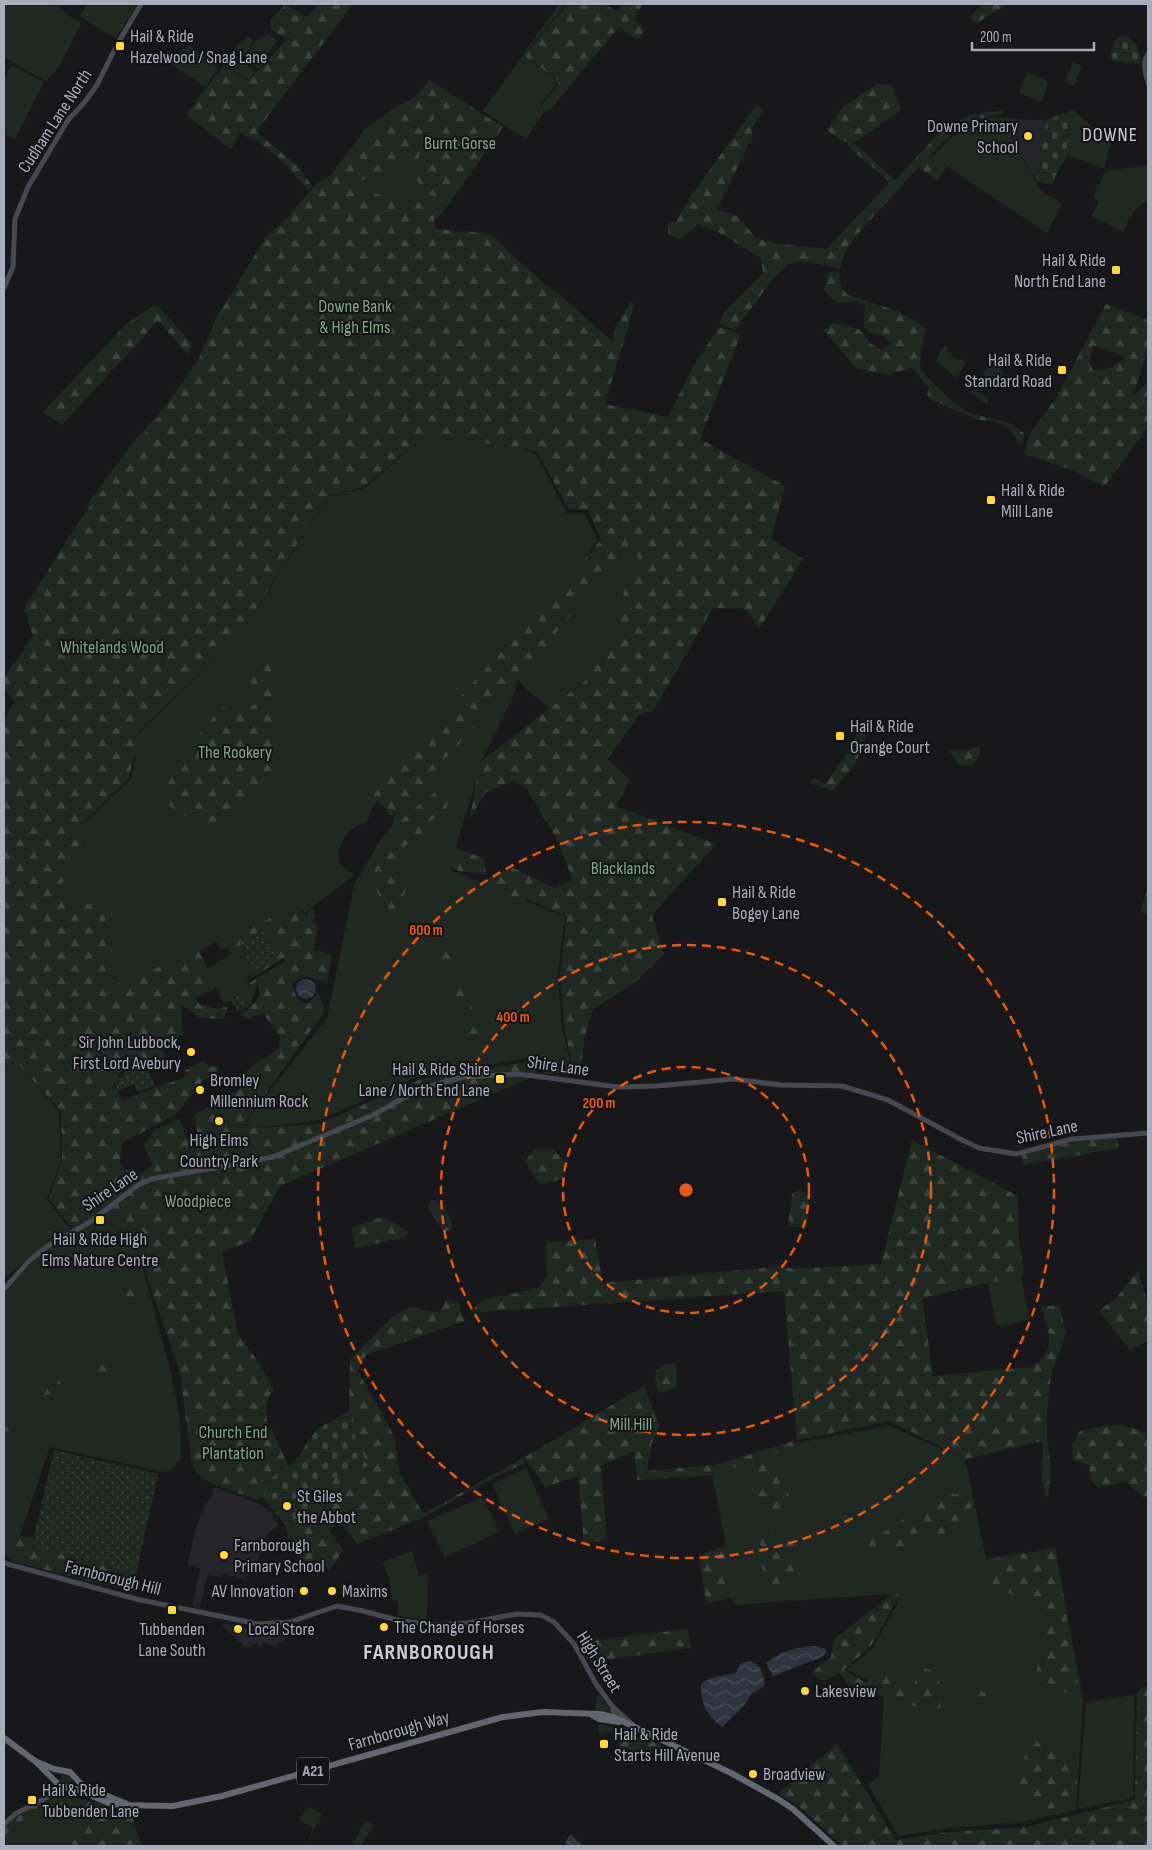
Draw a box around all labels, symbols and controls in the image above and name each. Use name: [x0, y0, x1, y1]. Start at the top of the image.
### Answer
scale bar: [972, 20, 1094, 52]
place label: Hail & Ride Hazelwood / Snag Lane: [130, 26, 267, 68]
text: 200 m: [980, 28, 1012, 47]
marker: Hail & Ride Hazelwood / Snag Lane: [114, 40, 126, 52]
street label: Cudham Lane North: [14, 65, 96, 177]
place label: Downe Primary School: [927, 116, 1018, 158]
district label: DOWNE: [1082, 123, 1138, 147]
marker: Downe Primary School: [1022, 130, 1034, 142]
park label: Burnt Gorse: [424, 133, 496, 154]
place label: Hail & Ride North End Lane: [1014, 250, 1106, 292]
marker: Hail & Ride North End Lane: [1110, 264, 1122, 276]
park label: Downe Bank & High Elms: [318, 296, 392, 338]
place label: Hail & Ride Standard Road: [965, 350, 1052, 392]
marker: Hail & Ride Standard Road: [1056, 364, 1068, 376]
place label: Hail & Ride Mill Lane: [1001, 480, 1065, 522]
marker: Hail & Ride Mill Lane: [985, 494, 997, 506]
park label: Whitelands Wood: [60, 637, 164, 658]
place label: Hail & Ride Orange Court: [850, 716, 931, 758]
marker: Hail & Ride Orange Court: [834, 730, 846, 742]
park label: The Rookery: [198, 742, 272, 763]
park label: Blacklands: [591, 858, 655, 879]
place label: Hail & Ride Bogey Lane: [732, 882, 800, 924]
marker: Hail & Ride Bogey Lane: [716, 896, 728, 908]
text: 600 m: [409, 921, 443, 940]
text: 400 m: [496, 1008, 530, 1027]
place label: Sir John Lubbock, First Lord Avebury: [73, 1032, 181, 1074]
marker: Sir John Lubbock, First Lord Avebury: [185, 1046, 197, 1058]
street label: Shire Lane: [526, 1051, 590, 1081]
place label: Hail & Ride Shire Lane / North End Lane: [358, 1059, 490, 1101]
place label: Bromley Millennium Rock: [210, 1070, 308, 1112]
marker: Hail & Ride Shire Lane / North End Lane: [494, 1073, 506, 1085]
marker: Bromley Millennium Rock: [194, 1084, 206, 1096]
text: 200 m: [582, 1094, 616, 1113]
marker: High Elms Country Park: [213, 1115, 225, 1127]
street label: Shire Lane: [1014, 1115, 1080, 1149]
place label: High Elms Country Park: [180, 1130, 258, 1172]
street label: Shire Lane: [78, 1164, 142, 1216]
centre of rings: [677, 1181, 695, 1199]
park label: Woodpiece: [165, 1191, 231, 1212]
marker: Hail & Ride High Elms Nature Centre: [94, 1214, 106, 1226]
place label: Hail & Ride High Elms Nature Centre: [42, 1229, 158, 1271]
park label: Mill Hill: [610, 1414, 652, 1435]
park label: Church End Plantation: [198, 1422, 268, 1464]
place label: St Giles the Abbot: [297, 1486, 357, 1528]
marker: St Giles the Abbot: [281, 1500, 293, 1512]
place label: Farnborough Primary School: [234, 1535, 325, 1577]
marker: Farnborough Primary School: [218, 1549, 230, 1561]
street label: Farnborough Hill: [63, 1556, 163, 1600]
place label: AV Innovation: [211, 1581, 294, 1602]
place label: Maxims: [342, 1581, 388, 1602]
marker: AV Innovation: [298, 1585, 310, 1597]
marker: Maxims: [326, 1585, 338, 1597]
marker: Tubbenden Lane South: [166, 1604, 178, 1616]
place label: The Change of Horses: [394, 1617, 524, 1638]
place label: Tubbenden Lane South: [138, 1619, 206, 1661]
place label: Local Store: [248, 1619, 315, 1640]
marker: The Change of Horses: [378, 1621, 390, 1633]
marker: Local Store: [232, 1623, 244, 1635]
street label: High Street: [572, 1628, 626, 1697]
district label: FARNBOROUGH: [363, 1639, 495, 1666]
place label: Lakesview: [815, 1681, 876, 1702]
marker: Lakesview: [799, 1685, 811, 1697]
street label: Farnborough Way: [346, 1707, 452, 1755]
place label: Hail & Ride Starts Hill Avenue: [614, 1724, 720, 1766]
marker: Hail & Ride Starts Hill Avenue: [598, 1738, 610, 1750]
road number: A21: [297, 1758, 329, 1784]
place label: Broadview: [763, 1764, 825, 1785]
marker: Broadview: [747, 1768, 759, 1780]
place label: Hail & Ride Tubbenden Lane: [42, 1780, 139, 1822]
marker: Hail & Ride Tubbenden Lane: [26, 1794, 38, 1806]

